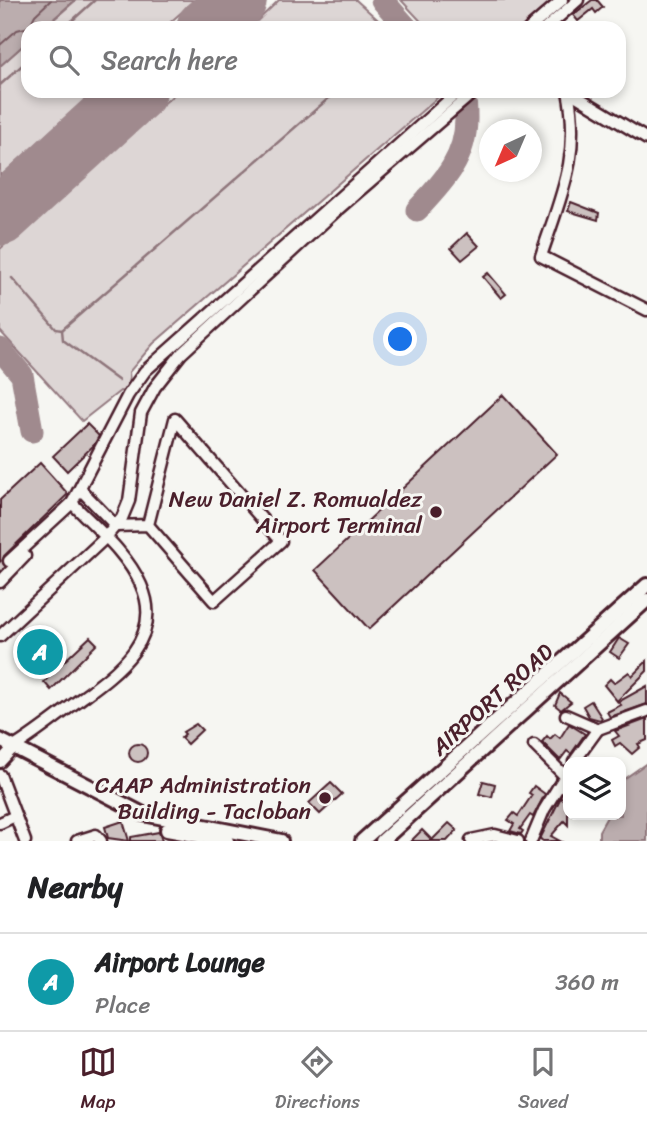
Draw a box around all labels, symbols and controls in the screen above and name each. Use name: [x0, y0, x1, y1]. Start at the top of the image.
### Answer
search box: [21, 21, 626, 98]
text: Search here: [101, 37, 238, 83]
icon: search: [45, 41, 83, 79]
north arrow: [479, 119, 542, 182]
your location: [383, 322, 417, 356]
place label: New Daniel Z. Romualdez Airport Terminal: [169, 479, 423, 546]
marker: New Daniel Z. Romualdez Airport Terminal: [428, 504, 444, 520]
pin: A: [17, 626, 63, 678]
street label: AIRPORT ROAD: [420, 632, 564, 767]
map controls: [563, 757, 626, 820]
button: layers: [563, 757, 626, 820]
place label: CAAP Administration Building - Tacloban: [95, 765, 311, 832]
marker: CAAP Administration Building - Tacloban: [317, 790, 333, 806]
text: Nearby: [28, 860, 123, 914]
text: Airport Lounge: [95, 939, 265, 985]
text: A: [43, 962, 59, 1003]
text: 360 m: [555, 962, 619, 1003]
text: Place: [95, 985, 150, 1026]
tab: Map: [79, 1043, 117, 1118]
tab: Directions: [275, 1043, 360, 1118]
tab: Saved: [518, 1043, 568, 1118]

